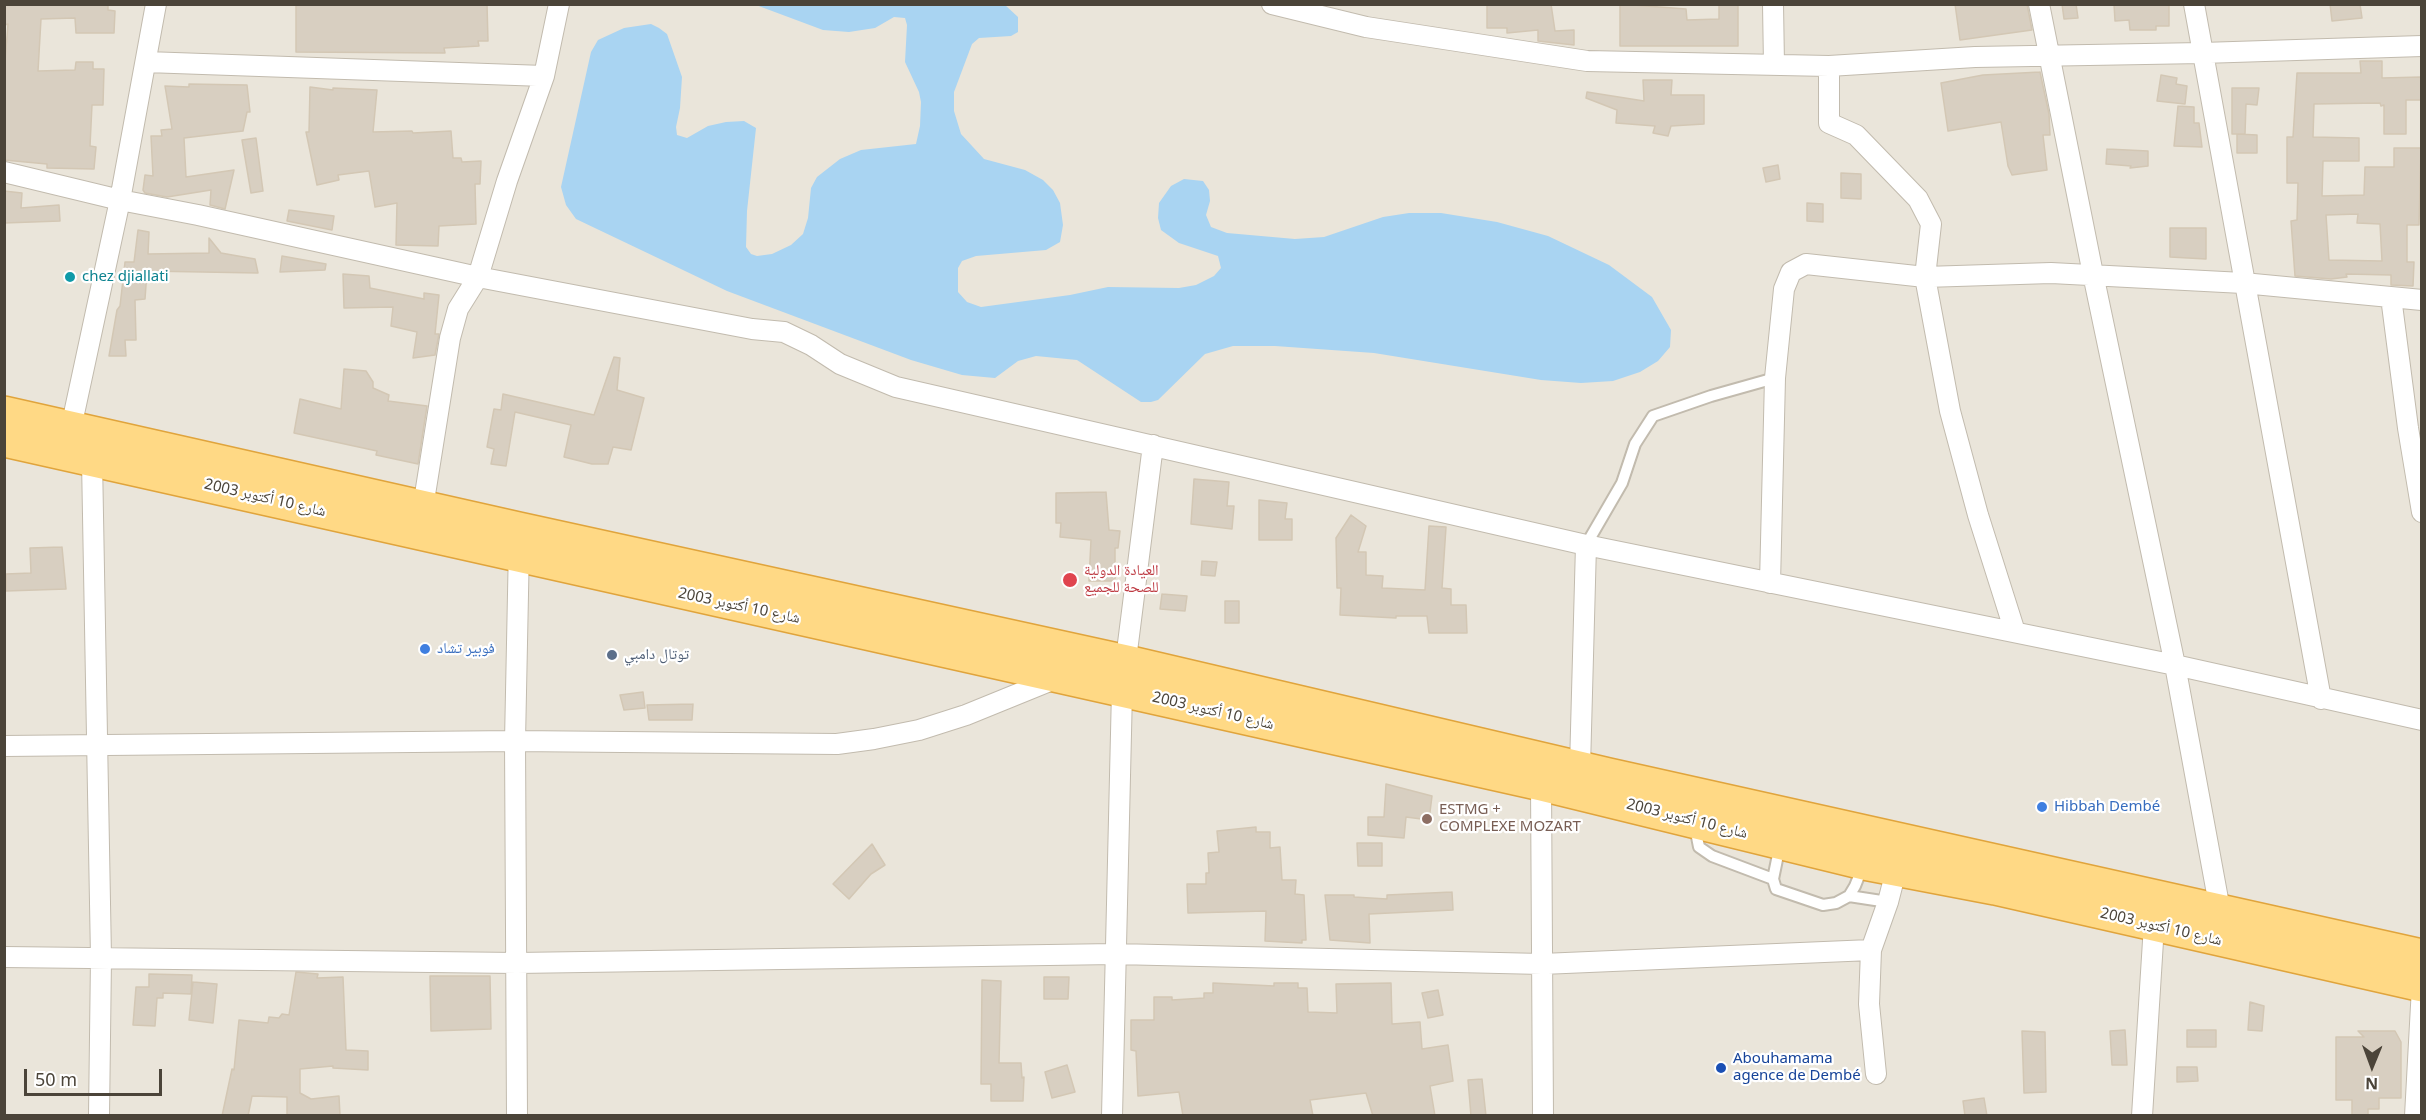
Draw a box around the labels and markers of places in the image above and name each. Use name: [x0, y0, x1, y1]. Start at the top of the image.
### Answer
place label: chez djiallati: [82, 268, 169, 286]
marker: chez djiallati: [63, 270, 77, 284]
place label: العيادة الدولية للصحة للجميع: [1084, 562, 1159, 597]
marker: العيادة الدولية للصحة للجميع: [1061, 571, 1079, 589]
place label: فوبير تشاد: [437, 640, 495, 658]
marker: فوبير تشاد: [418, 642, 432, 656]
place label: توتال دامبي: [624, 646, 689, 664]
marker: توتال دامبي: [605, 648, 619, 662]
place label: Hibbah Dembé: [2054, 798, 2160, 816]
marker: Hibbah Dembé: [2035, 800, 2049, 814]
place label: ESTMG + COMPLEXE MOZART: [1439, 801, 1581, 836]
marker: ESTMG + COMPLEXE MOZART: [1420, 812, 1434, 826]
place label: Abouhamama agence de Dembé: [1733, 1050, 1861, 1085]
marker: Abouhamama agence de Dembé: [1714, 1061, 1728, 1075]

